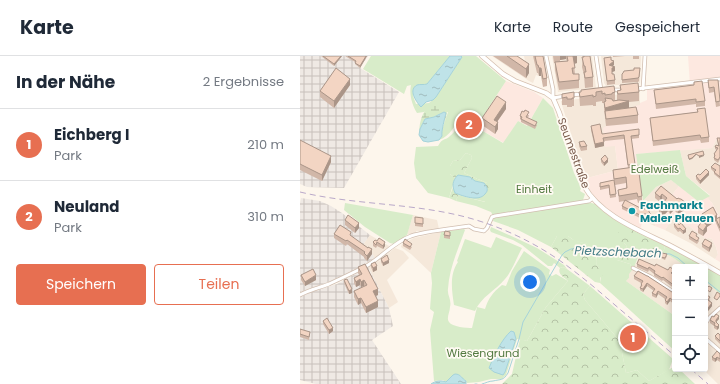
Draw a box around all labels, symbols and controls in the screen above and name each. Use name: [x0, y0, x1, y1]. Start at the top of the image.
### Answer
text: Karte: [20, 14, 74, 41]
text: Karte: [494, 17, 531, 37]
text: Route: [553, 17, 593, 37]
text: Gespeichert: [615, 17, 700, 37]
text: In der Nähe: [16, 70, 115, 94]
text: 2 Ergebnisse: [203, 72, 284, 91]
pin: 2: [456, 110, 482, 140]
street label: Seumestraße: [554, 115, 594, 191]
text: Eichberg I: [54, 124, 129, 145]
text: 1: [27, 135, 31, 154]
text: 210 m: [247, 135, 284, 154]
text: Park: [54, 146, 82, 165]
park label: Edelweiß: [631, 161, 679, 177]
park label: Einheit: [516, 181, 552, 197]
text: Neuland: [54, 196, 120, 217]
place label: Fachmarkt Maler Plauen: [640, 197, 714, 226]
marker: Fachmarkt Maler Plauen: [627, 206, 637, 216]
text: 2: [25, 207, 33, 226]
text: 310 m: [247, 207, 284, 226]
text: Park: [54, 218, 82, 237]
water label: Pietzschebach: [574, 241, 662, 262]
button: Speichern: [16, 264, 146, 305]
button: Teilen: [154, 264, 284, 305]
map controls: [672, 264, 708, 372]
button: +: [672, 264, 708, 300]
your location: [520, 272, 540, 292]
button: −: [672, 300, 708, 336]
pin: 1: [620, 323, 646, 353]
button: locate: [672, 336, 708, 372]
park label: Wiesengrund: [447, 345, 519, 361]

